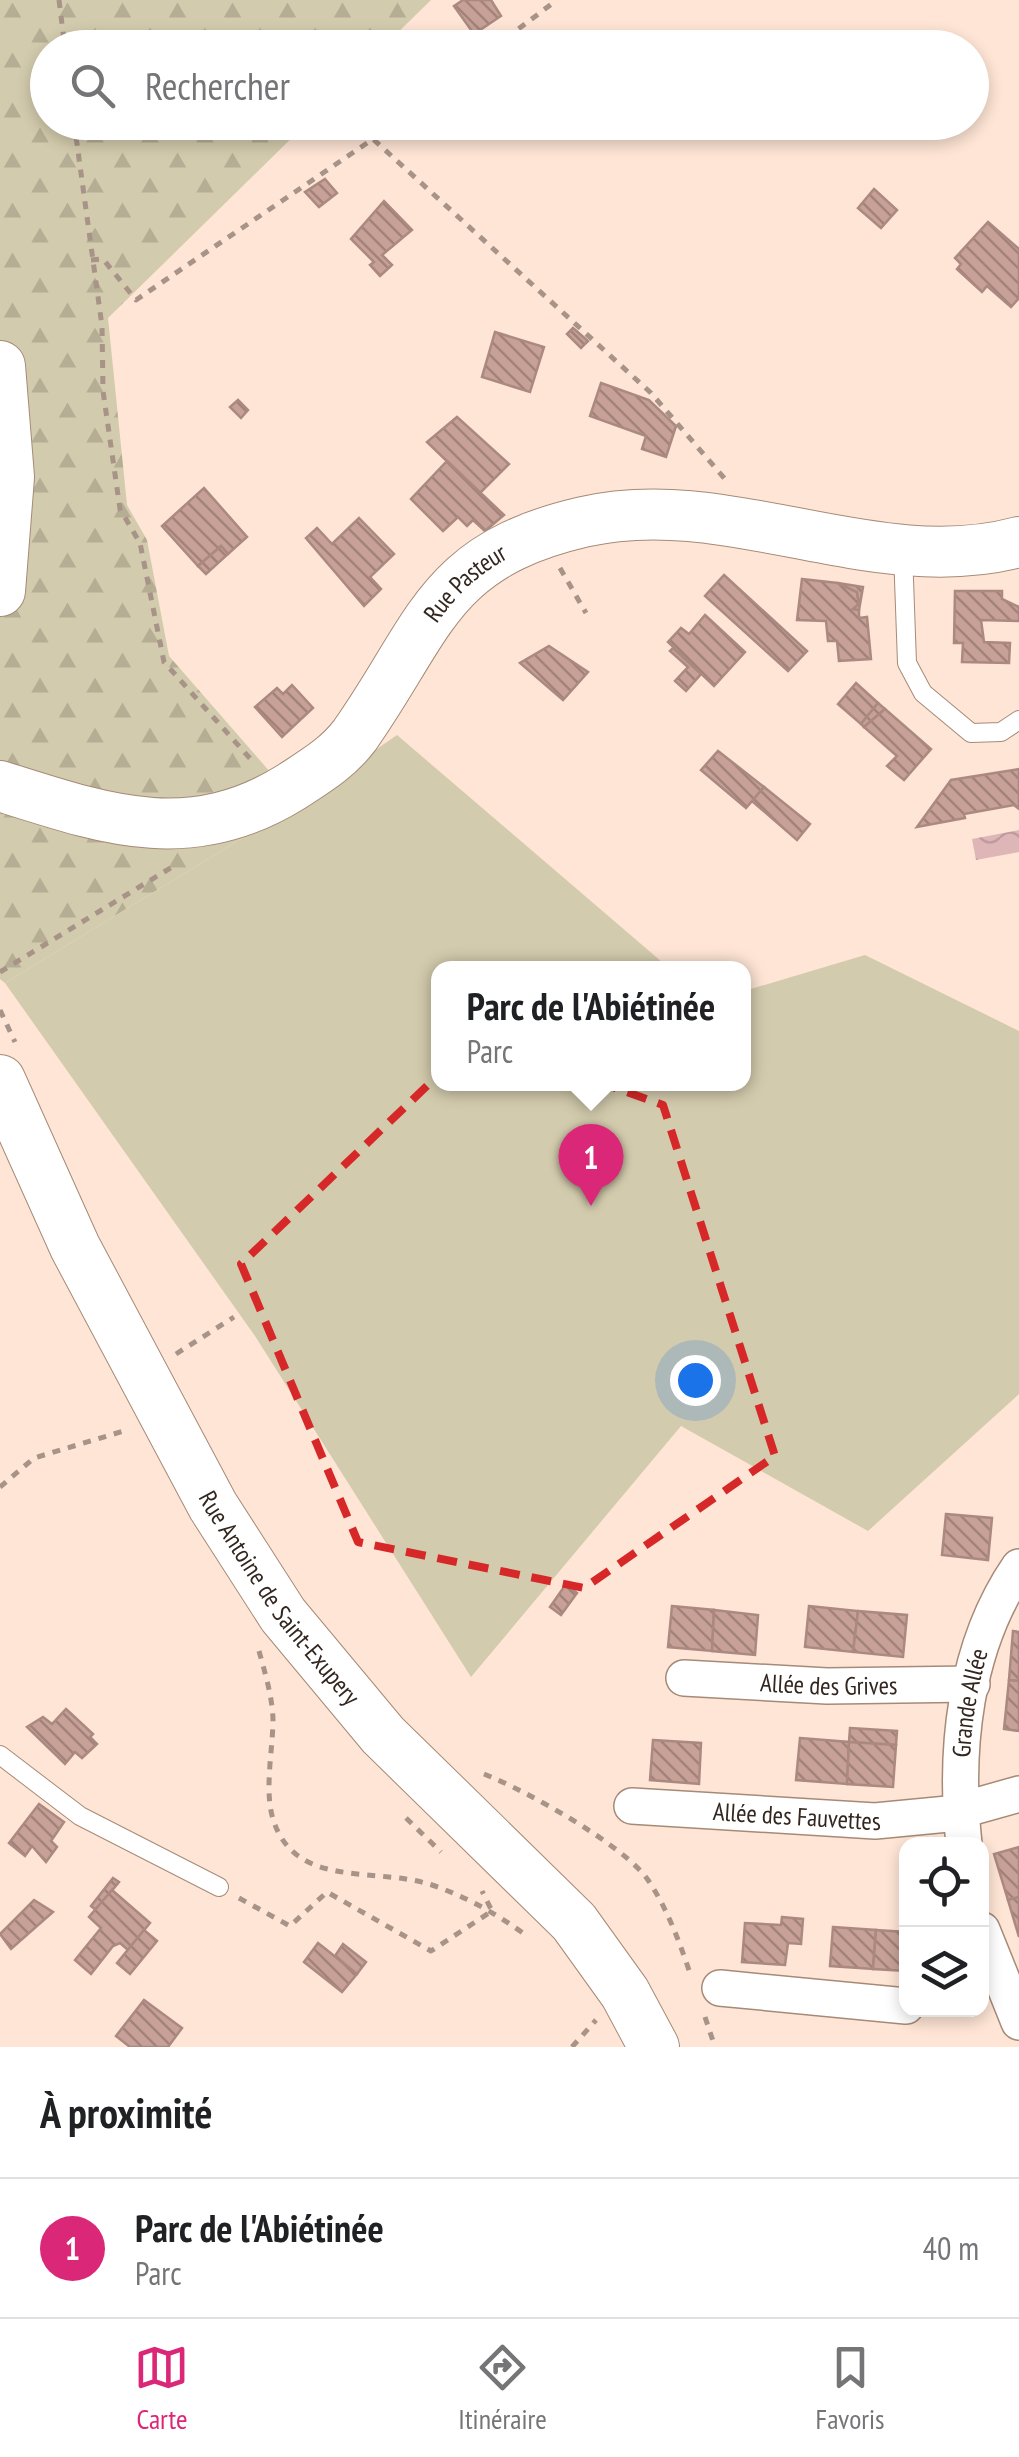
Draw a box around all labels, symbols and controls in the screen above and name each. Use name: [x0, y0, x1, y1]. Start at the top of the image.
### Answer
search box: [30, 30, 989, 140]
icon: search: [65, 58, 120, 113]
text: Rechercher: [145, 61, 290, 110]
street label: Rue Pasteur: [416, 536, 512, 628]
popup: [431, 961, 751, 1091]
text: Parc de l'Abiétinée: [467, 981, 715, 1030]
text: Parc: [467, 1030, 513, 1072]
pin: 1: [558, 1124, 624, 1206]
your location: [670, 1355, 721, 1406]
street label: Rue Antoine de Saint-Exupery: [192, 1485, 368, 1712]
street label: Grande Allée: [945, 1644, 995, 1758]
street label: Allée des Grives: [759, 1666, 898, 1702]
street label: Allée des Fauvettes: [712, 1795, 882, 1837]
map controls: [899, 1837, 989, 2017]
button: locate: [899, 1837, 989, 1927]
button: layers: [899, 1927, 989, 2017]
text: À proximité: [40, 2085, 212, 2140]
text: Parc de l'Abiétinée: [135, 2203, 384, 2252]
text: 1: [65, 2227, 80, 2269]
text: 40 m: [923, 2227, 979, 2269]
text: Parc: [135, 2252, 182, 2294]
tab: Carte: [134, 2340, 189, 2437]
tab: Itinéraire: [458, 2340, 547, 2437]
tab: Favoris: [816, 2340, 885, 2437]

